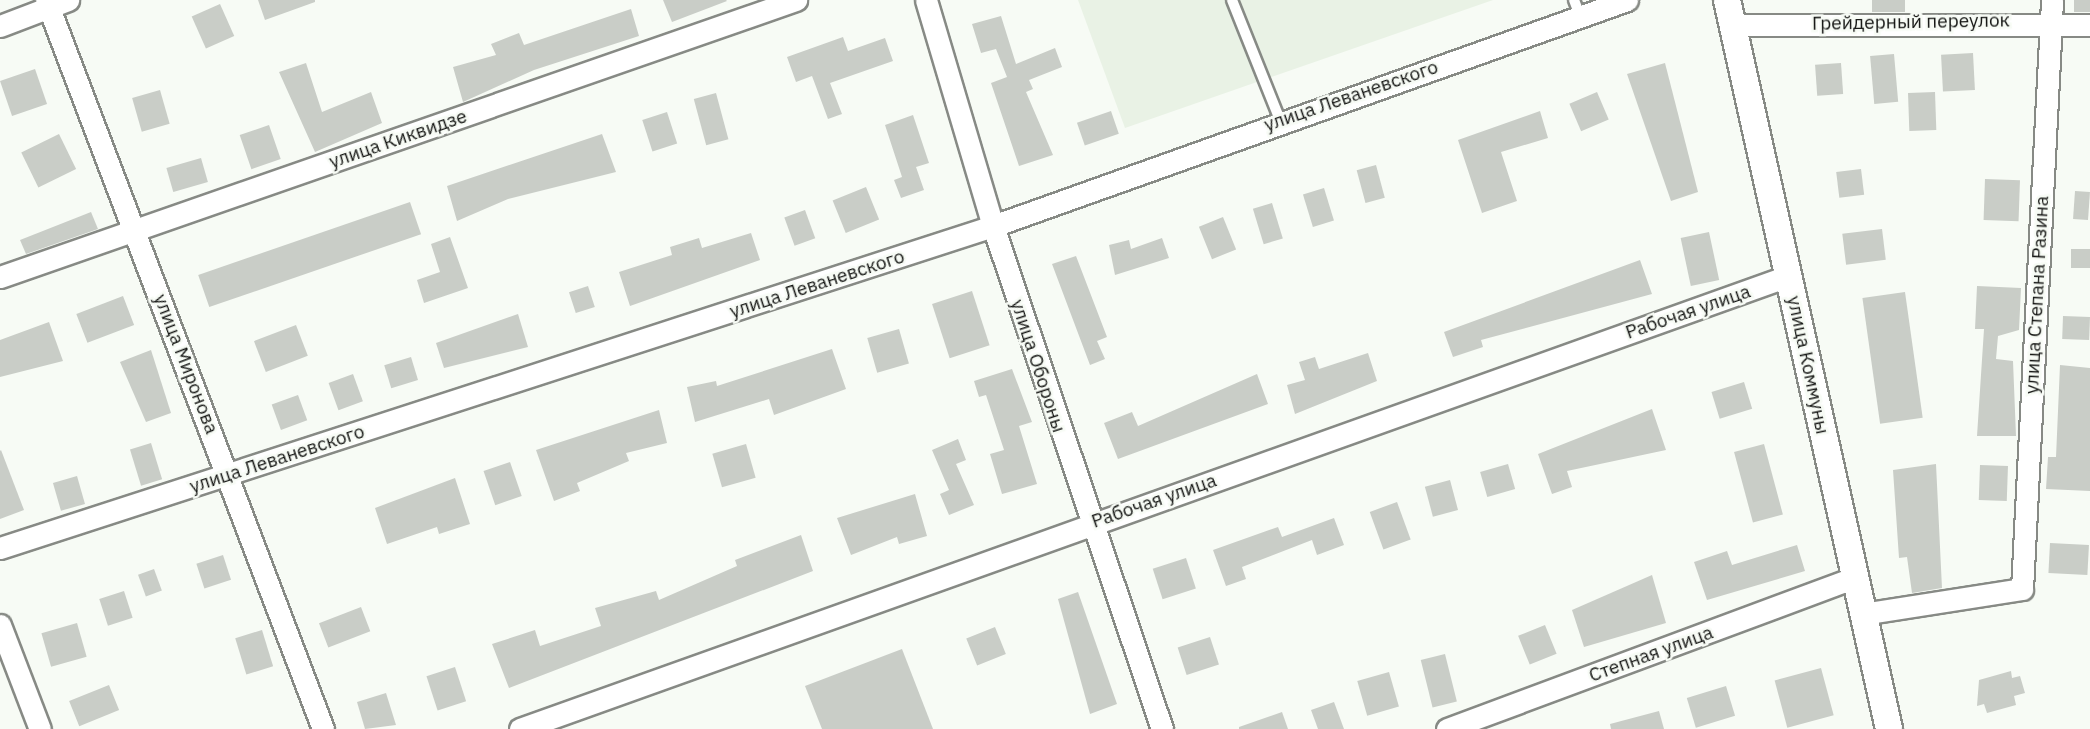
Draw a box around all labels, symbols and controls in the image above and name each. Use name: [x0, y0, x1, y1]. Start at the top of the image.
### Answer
street label: Грейдерный переулок: [1812, 9, 2010, 35]
street label: улица Леваневского: [1261, 56, 1441, 136]
street label: улица Киквидзе: [326, 105, 470, 173]
street label: улица Степана Разина: [2020, 195, 2054, 395]
street label: улица Леваневского: [727, 245, 907, 323]
street label: Рабочая улица: [1623, 280, 1753, 344]
street label: улица Миронова: [149, 291, 223, 437]
street label: улица Коммуны: [1782, 294, 1834, 436]
street label: улица Обороны: [1006, 297, 1070, 435]
street label: улица Леваневского: [187, 420, 367, 498]
street label: Рабочая улица: [1089, 469, 1219, 533]
street label: Степная улица: [1586, 621, 1716, 687]

